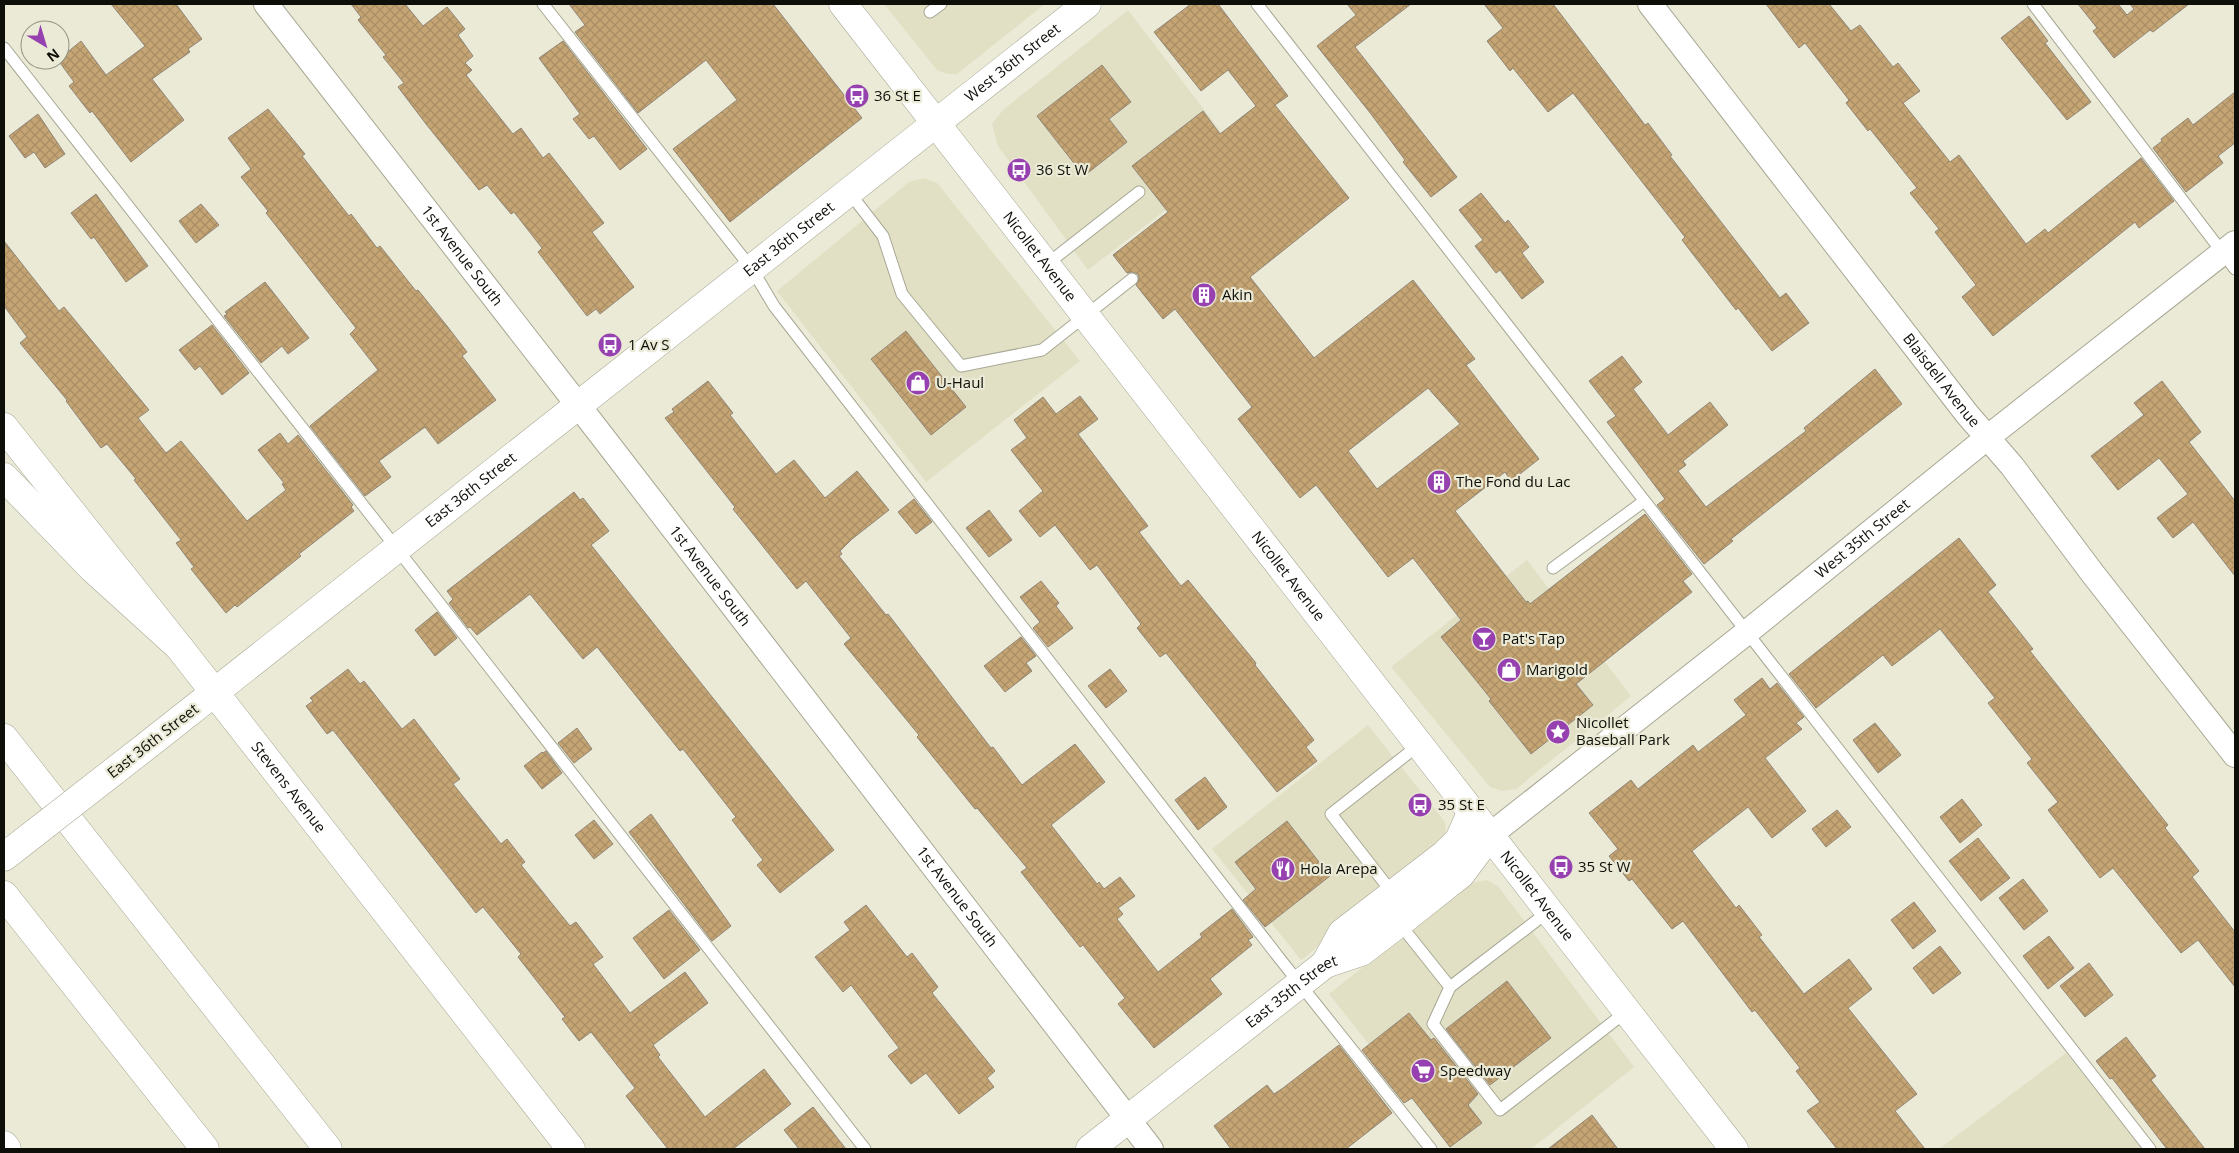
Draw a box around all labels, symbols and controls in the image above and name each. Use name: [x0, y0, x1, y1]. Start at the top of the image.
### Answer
street label: West 36th Street: [960, 18, 1064, 106]
north arrow: [20, 20, 70, 70]
text: N: [43, 45, 64, 67]
bus stop icon: 36 St E: [844, 83, 870, 109]
place label: 36 St E: [874, 85, 921, 105]
bus stop icon: 36 St W: [1006, 157, 1032, 183]
place label: 36 St W: [1036, 159, 1089, 179]
street label: East 36th Street: [739, 196, 838, 281]
street label: 1st Avenue South: [417, 201, 508, 310]
street label: Nicollet Avenue: [999, 207, 1082, 305]
building icon: Akin: [1191, 282, 1217, 308]
place label: Akin: [1222, 284, 1252, 304]
street label: Blaisdell Avenue: [1899, 329, 1985, 431]
bus stop icon: 1 Av S: [597, 332, 623, 358]
place label: 1 Av S: [628, 334, 670, 354]
shop icon: U-Haul: [905, 370, 931, 396]
place label: U-Haul: [936, 372, 984, 392]
street label: East 36th Street: [421, 447, 520, 531]
building icon: The Fond du Lac: [1426, 469, 1452, 495]
place label: The Fond du Lac: [1456, 471, 1570, 491]
street label: West 35th Street: [1810, 494, 1913, 582]
street label: 1st Avenue South: [665, 521, 756, 630]
street label: Nicollet Avenue: [1248, 526, 1330, 625]
bar icon: Pat's Tap: [1471, 626, 1497, 652]
place label: Pat's Tap: [1502, 628, 1565, 648]
shop icon: Marigold: [1496, 657, 1522, 683]
place label: Marigold: [1526, 659, 1588, 679]
street label: East 36th Street: [103, 698, 202, 782]
place label: Nicollet Baseball Park: [1576, 712, 1670, 749]
place icon: Nicollet Baseball Park: [1545, 719, 1571, 745]
street label: Stevens Avenue: [247, 737, 331, 836]
bus stop icon: 35 St E: [1407, 792, 1433, 818]
place label: 35 St E: [1438, 794, 1485, 814]
street label: 1st Avenue South: [912, 842, 1003, 951]
street label: Nicollet Avenue: [1496, 846, 1579, 944]
bus stop icon: 35 St W: [1548, 854, 1574, 880]
restaurant icon: Hola Arepa: [1270, 856, 1296, 882]
place label: 35 St W: [1578, 856, 1631, 876]
place label: Hola Arepa: [1300, 858, 1378, 878]
street label: East 35th Street: [1241, 950, 1339, 1032]
supermarket icon: Speedway: [1410, 1058, 1436, 1084]
place label: Speedway: [1440, 1060, 1511, 1080]

